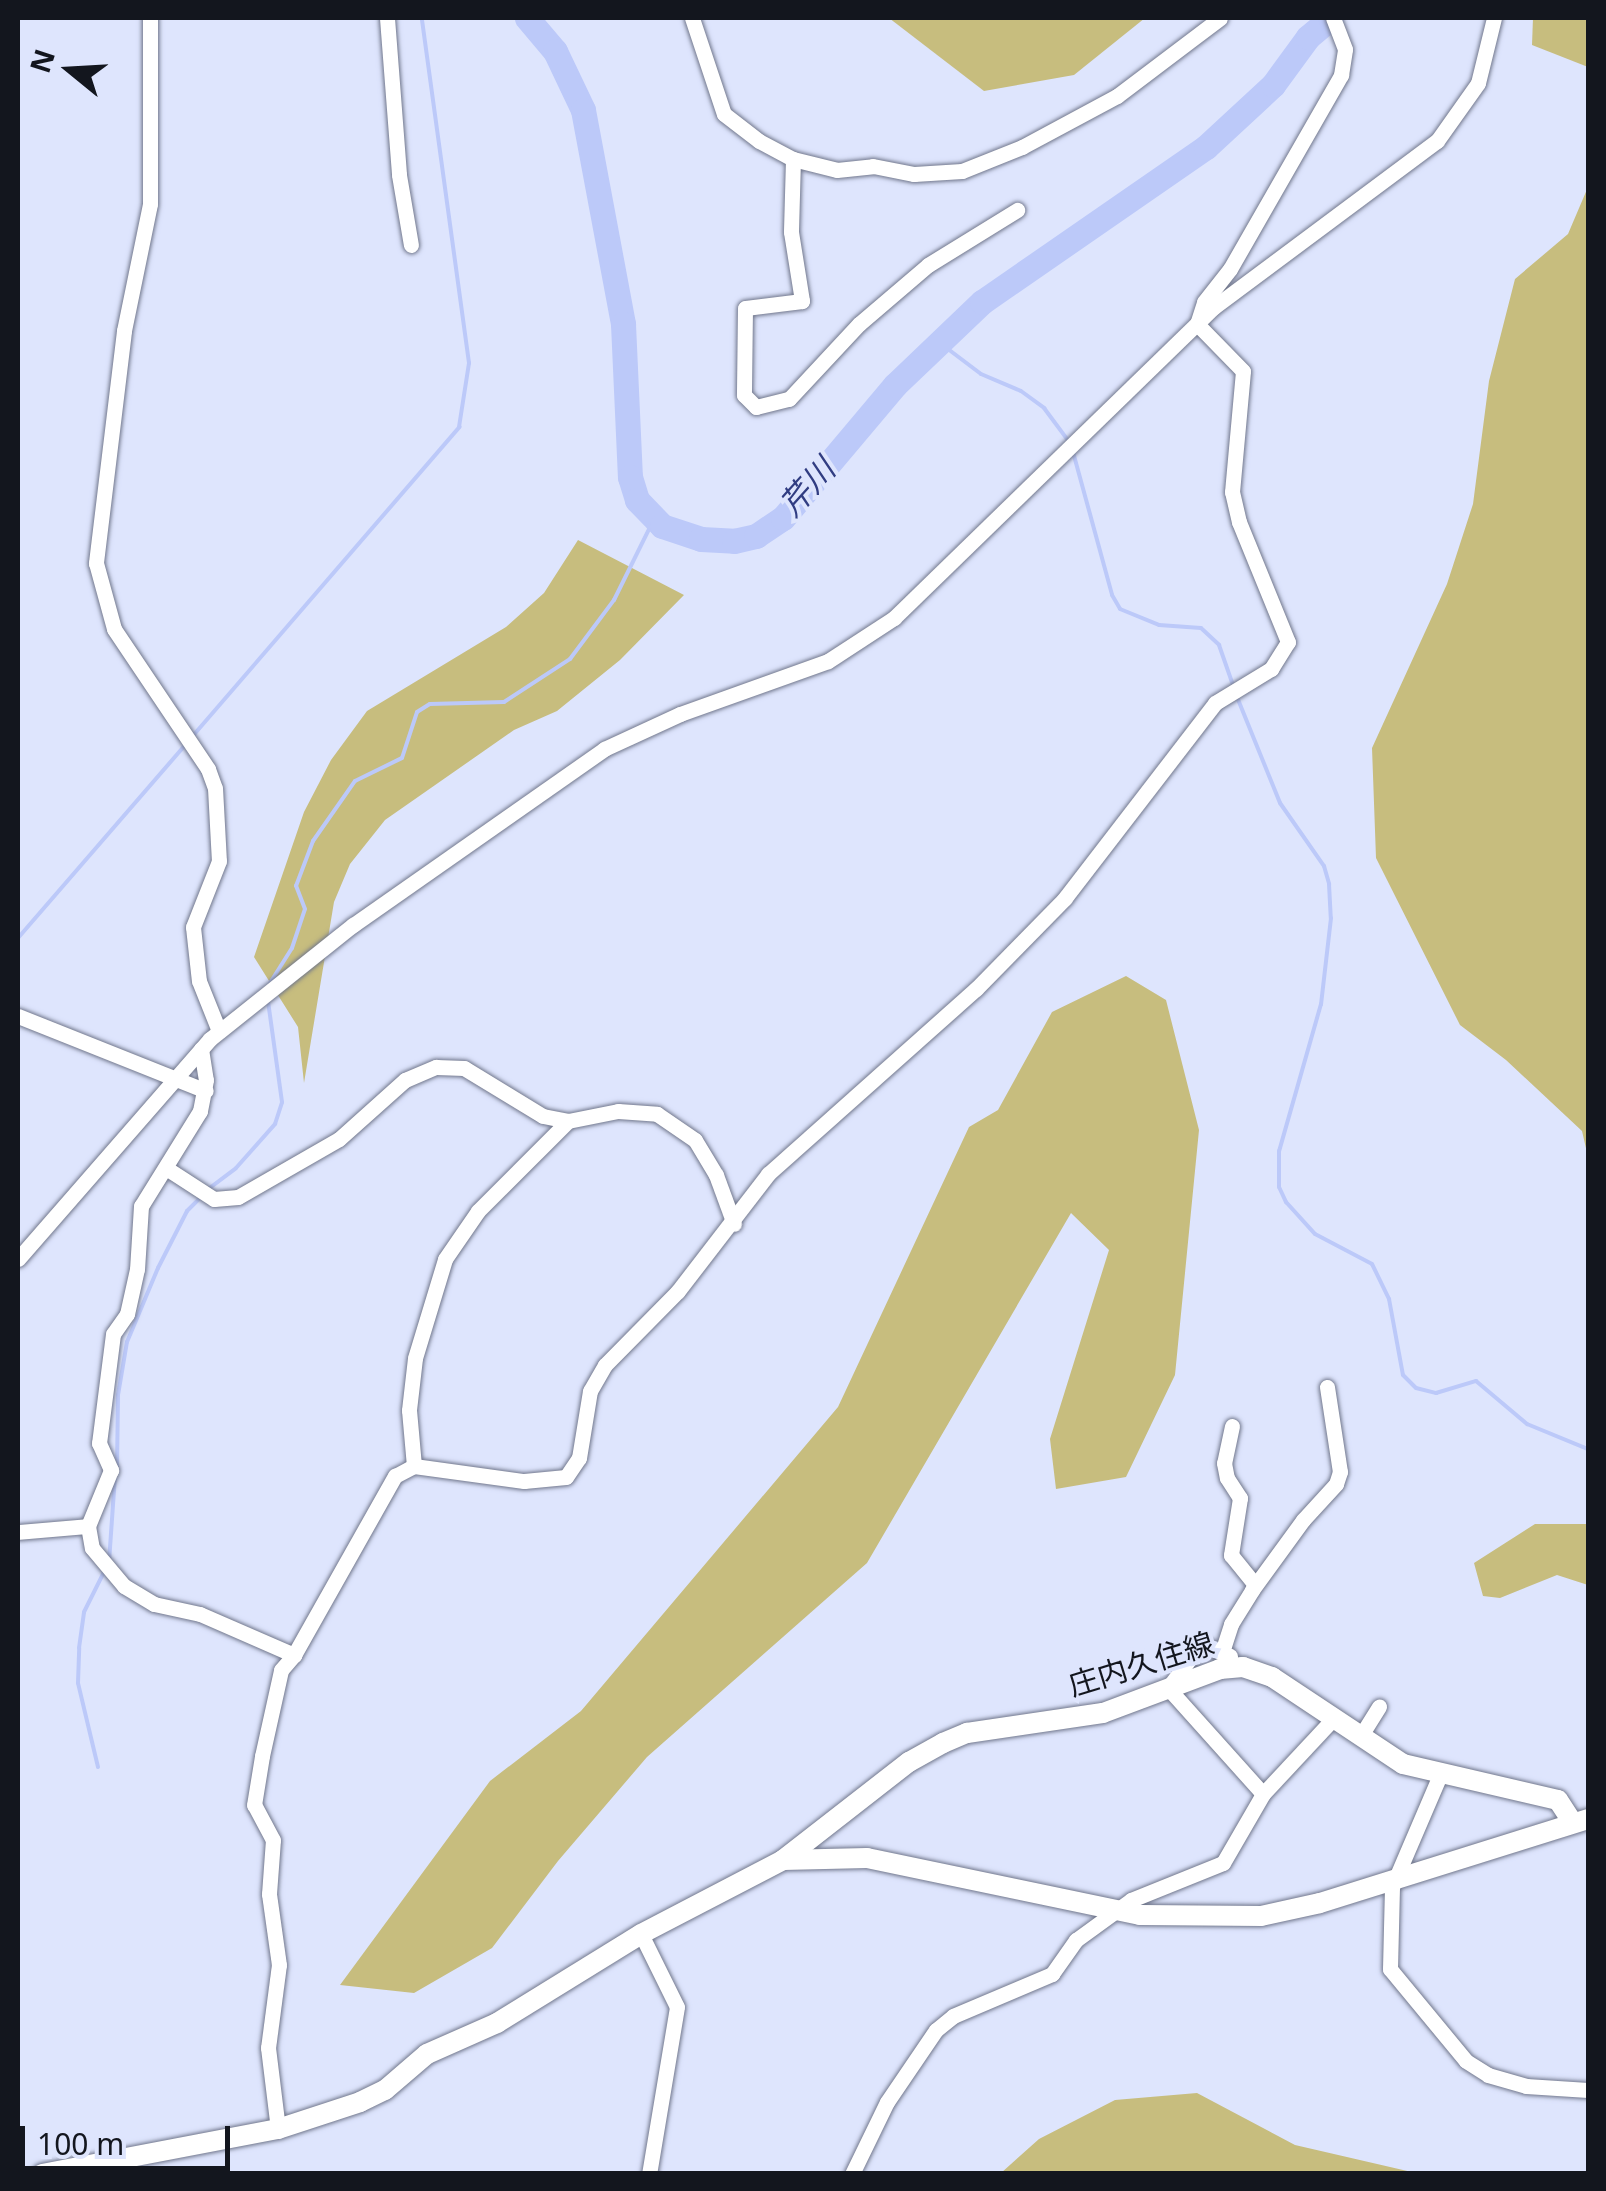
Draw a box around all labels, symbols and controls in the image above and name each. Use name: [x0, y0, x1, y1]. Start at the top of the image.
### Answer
north arrow: [20, 20, 120, 120]
text: N: [20, 44, 63, 77]
water label: 芹川: [771, 450, 843, 524]
street label: 庄内久住線: [1064, 1625, 1218, 1703]
scale bar: [25, 2106, 235, 2168]
text: 100 m: [37, 2123, 124, 2164]

